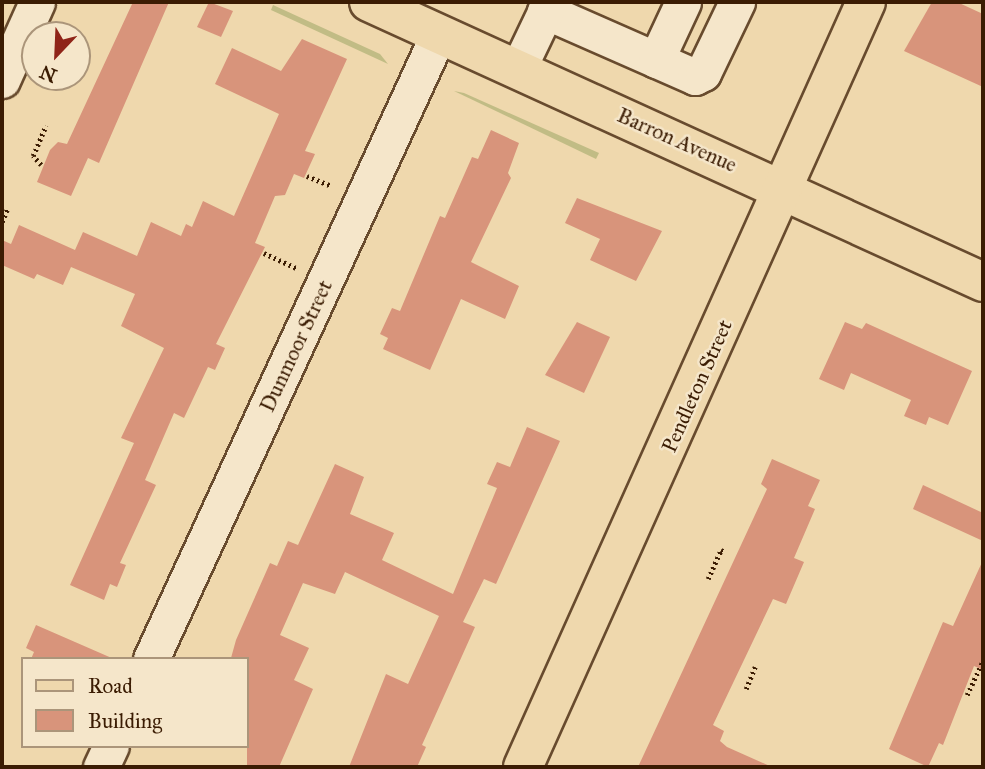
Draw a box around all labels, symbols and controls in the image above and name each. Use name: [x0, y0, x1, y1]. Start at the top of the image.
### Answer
north arrow: [21, 21, 91, 91]
text: N: [36, 60, 60, 88]
street label: Barron Avenue: [613, 102, 741, 178]
street label: Dunmoor Street: [254, 276, 338, 416]
street label: Pendleton Street: [656, 316, 738, 456]
legend: [21, 657, 248, 748]
text: Road: [88, 673, 133, 699]
text: Building: [88, 708, 162, 734]

